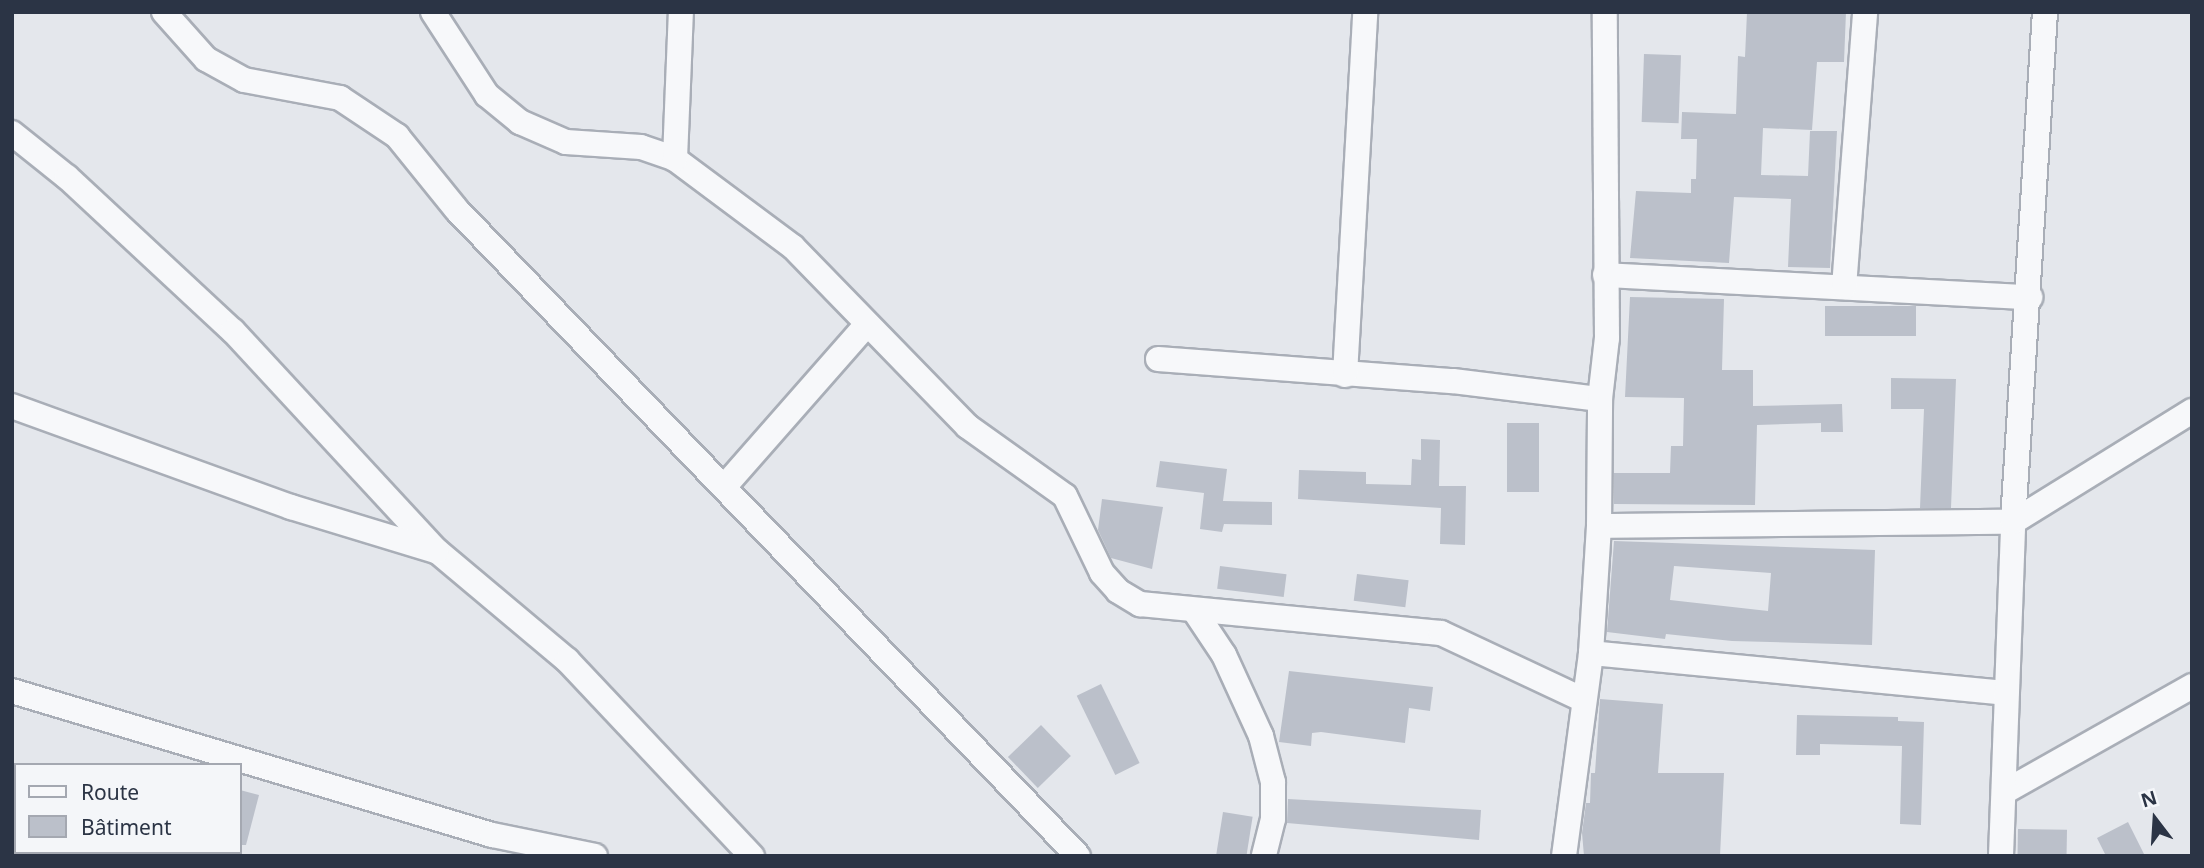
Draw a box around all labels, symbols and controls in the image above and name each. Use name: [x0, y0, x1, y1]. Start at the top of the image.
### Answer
legend: [14, 763, 242, 854]
text: Route: [81, 778, 139, 806]
north arrow: [2120, 784, 2190, 854]
text: N: [2138, 784, 2160, 814]
text: Bâtiment: [81, 813, 171, 841]

